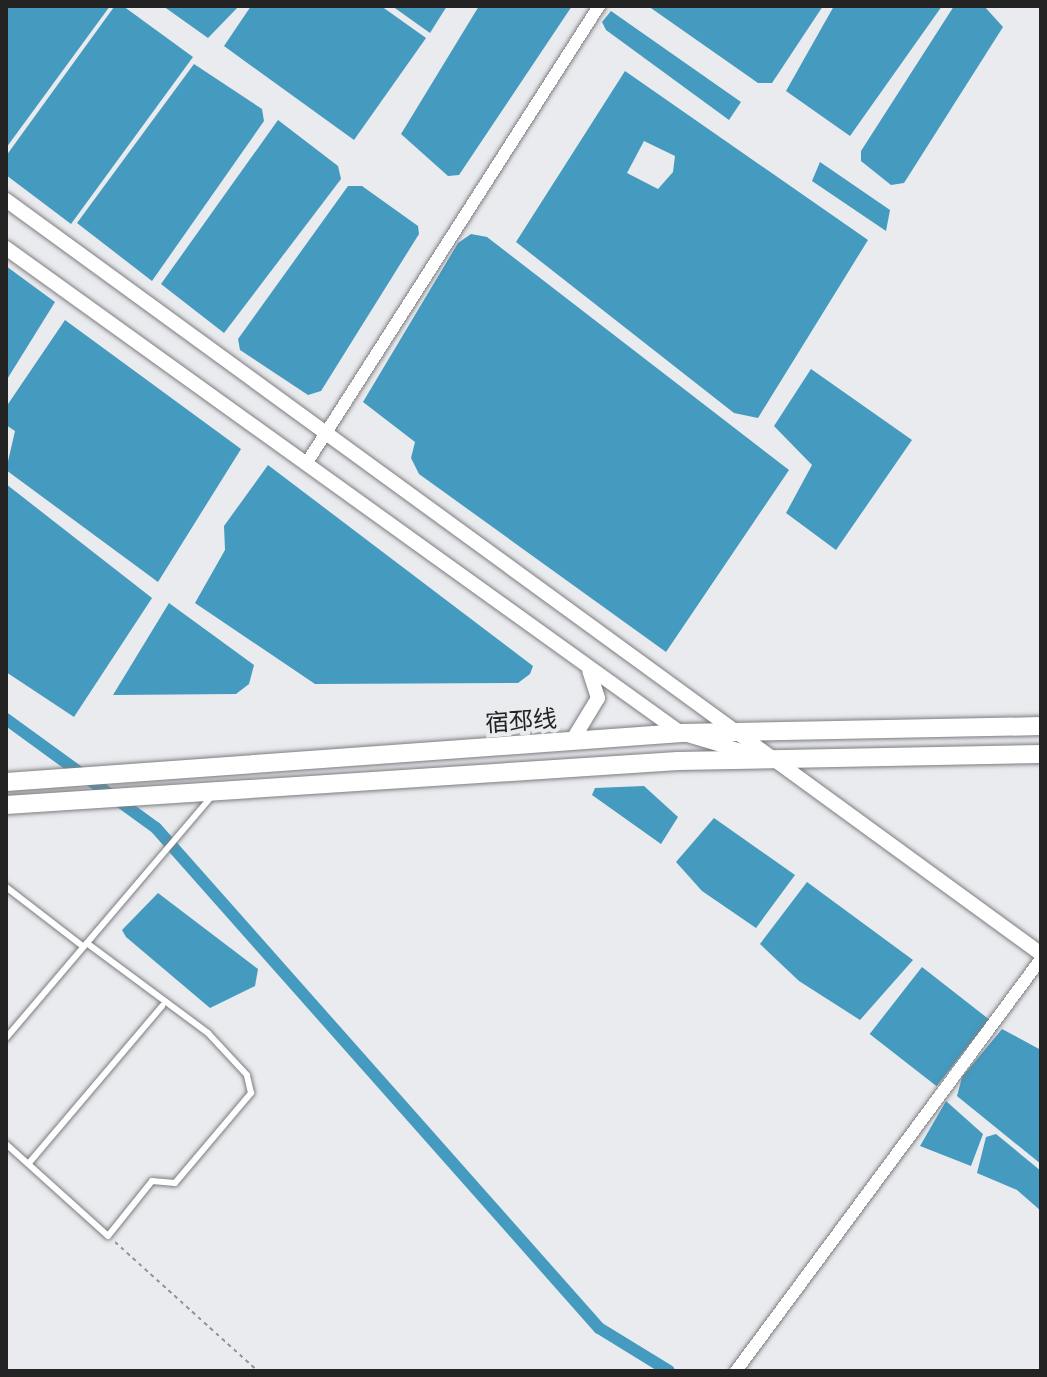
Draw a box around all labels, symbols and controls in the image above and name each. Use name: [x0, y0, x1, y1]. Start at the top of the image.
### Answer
street label: 宿邳线: [484, 704, 558, 738]

